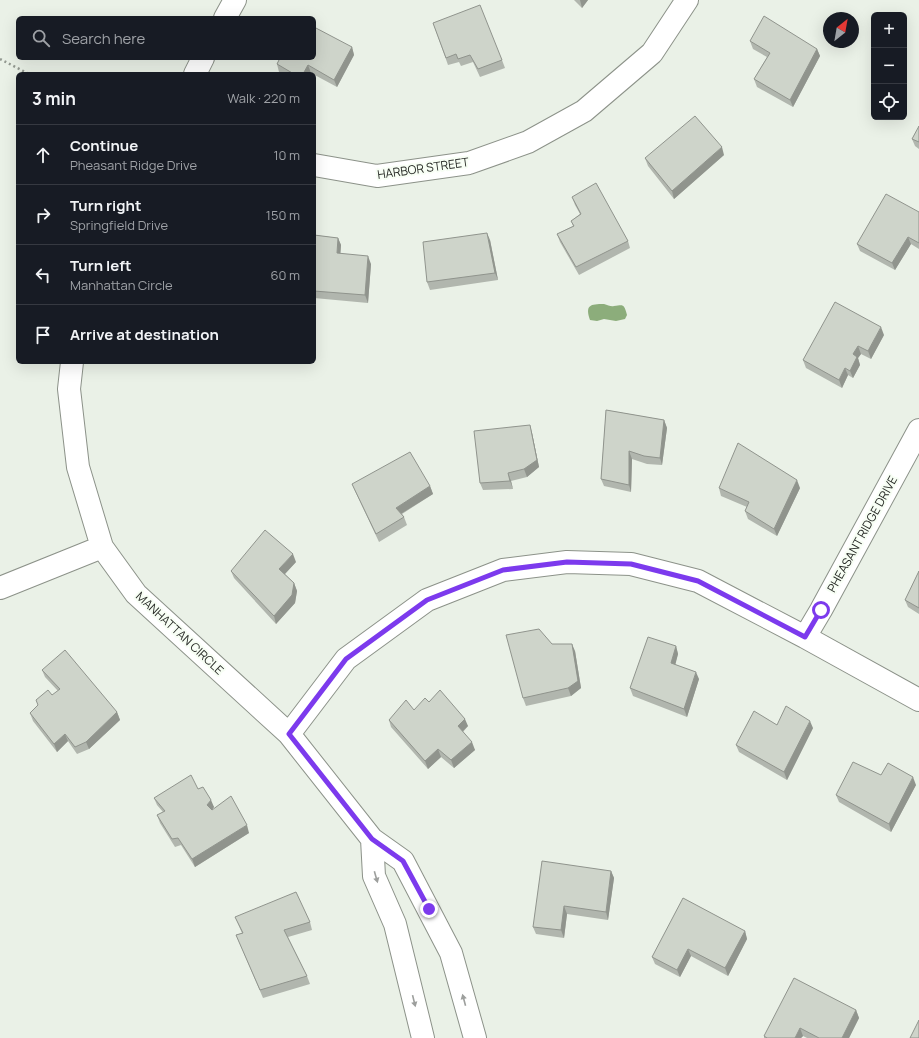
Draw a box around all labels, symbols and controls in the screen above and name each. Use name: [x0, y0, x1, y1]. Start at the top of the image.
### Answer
north arrow: [823, 12, 859, 48]
map controls: [871, 12, 907, 120]
button: +: [871, 12, 907, 48]
search box: [16, 16, 316, 60]
icon: search: [30, 27, 52, 49]
text: Search here: [62, 28, 145, 49]
button: −: [871, 48, 907, 84]
button: locate: [871, 84, 907, 120]
text: 3 min: [32, 87, 76, 110]
text: Walk · 220 m: [227, 89, 300, 107]
text: Continue: [70, 135, 138, 156]
icon: ahead: [32, 144, 54, 166]
text: 10 m: [273, 146, 300, 164]
street label: HARBOR STREET: [376, 153, 471, 183]
text: Pheasant Ridge Drive: [70, 156, 197, 174]
text: Turn right: [70, 195, 141, 216]
icon: right: [32, 204, 54, 226]
text: 150 m: [266, 206, 300, 224]
text: Springfield Drive: [70, 216, 168, 234]
text: Turn left: [70, 255, 132, 276]
icon: left: [32, 264, 54, 286]
text: 60 m: [270, 266, 300, 284]
text: Manhattan Circle: [70, 276, 173, 294]
icon: arrive: [32, 324, 54, 346]
text: Arrive at destination: [70, 324, 219, 345]
street label: PHEASANT RIDGE DRIVE: [823, 473, 901, 595]
street label: MANHATTAN CIRCLE: [132, 588, 228, 678]
route start: [812, 601, 830, 619]
one-way arrow: [373, 872, 379, 884]
route end: [420, 900, 438, 918]
one-way arrow: [461, 994, 467, 1007]
one-way arrow: [411, 995, 417, 1007]

